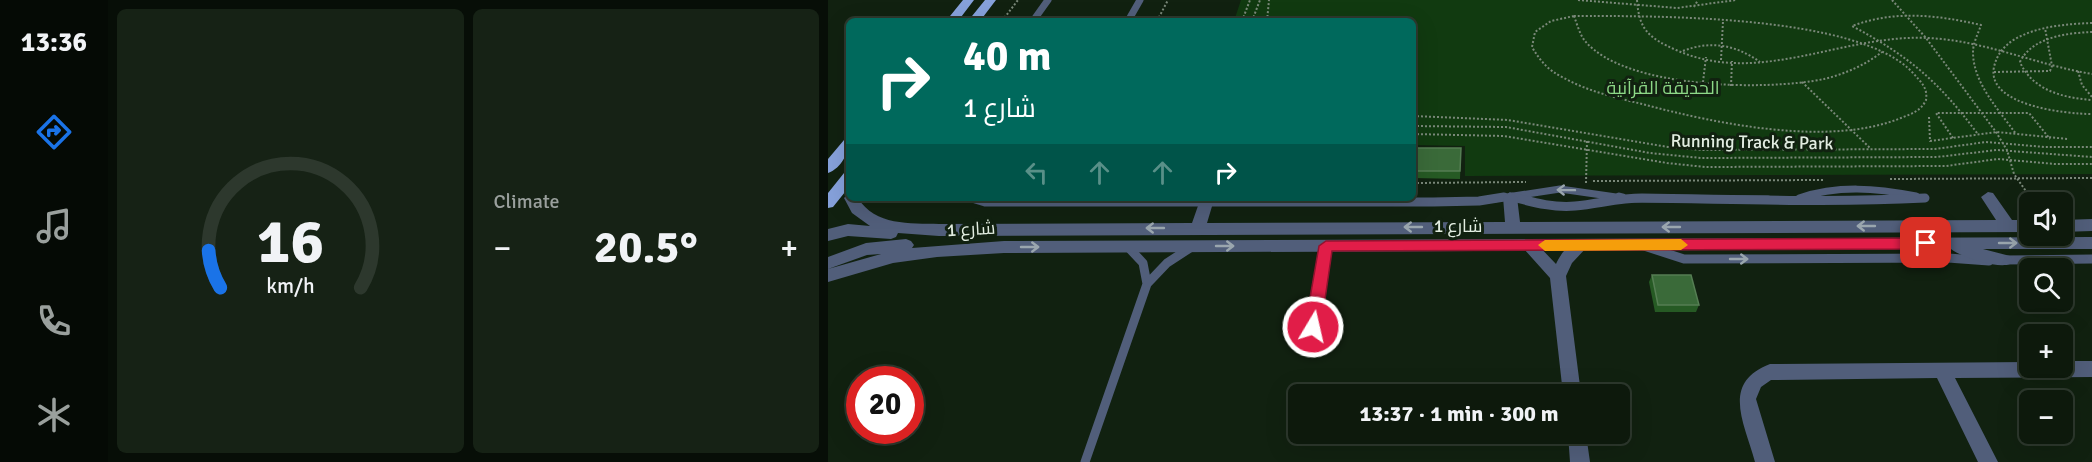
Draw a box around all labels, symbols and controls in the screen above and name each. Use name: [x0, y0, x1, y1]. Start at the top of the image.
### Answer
text: 13:36: [21, 26, 87, 59]
text: 40 m: [963, 31, 1052, 82]
icon: right: [864, 42, 942, 120]
park label: الحديقة القرآنية: [1607, 77, 1720, 99]
text: شارع 1: [963, 92, 1036, 125]
icon: directions: [33, 111, 75, 153]
street label: Running Track & Park: [1670, 130, 1834, 154]
icon: left: [1020, 156, 1053, 189]
icon: ahead: [1083, 156, 1116, 189]
icon: ahead: [1146, 156, 1179, 189]
icon: right: [1209, 156, 1242, 189]
one-way arrow: [1557, 184, 1577, 196]
text: Climate: [494, 189, 559, 214]
map controls: [2019, 192, 2073, 444]
button: sound: [2019, 192, 2073, 246]
text: 16: [257, 203, 324, 280]
icon: music: [33, 205, 75, 247]
street label: شارع 1: [1434, 215, 1482, 238]
street label: شارع 1: [946, 217, 996, 242]
pin: [1900, 217, 1951, 268]
text: 20.5°: [594, 220, 698, 275]
one-way arrow: [1857, 220, 1877, 232]
one-way arrow: [1404, 221, 1424, 233]
one-way arrow: [1662, 221, 1682, 233]
one-way arrow: [1146, 222, 1166, 234]
icon: arrive: [1909, 226, 1942, 259]
text: −: [494, 228, 511, 269]
text: +: [780, 228, 798, 269]
one-way arrow: [1997, 237, 2017, 249]
one-way arrow: [1214, 240, 1234, 252]
one-way arrow: [1019, 241, 1039, 253]
one-way arrow: [1728, 253, 1748, 265]
button: search: [2019, 258, 2073, 312]
text: km/h: [266, 273, 315, 299]
position arrow: [1281, 295, 1345, 359]
icon: phone: [33, 300, 75, 342]
button: +: [2019, 324, 2073, 378]
speed limit sign: 20: [846, 366, 924, 444]
button: −: [2019, 390, 2073, 444]
icon: climate: [33, 394, 75, 436]
text: 13:37 · 1 min · 300 m: [1359, 400, 1559, 427]

